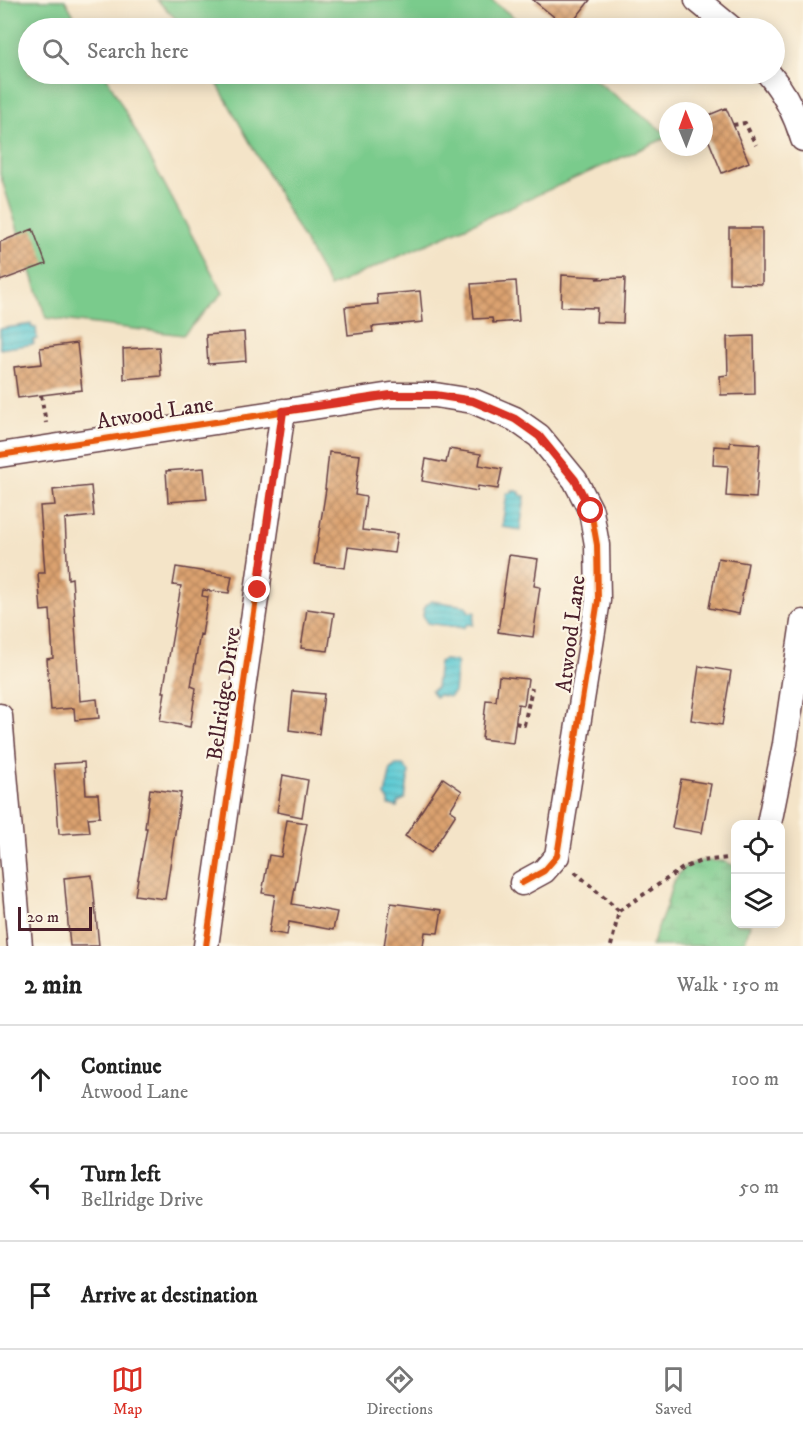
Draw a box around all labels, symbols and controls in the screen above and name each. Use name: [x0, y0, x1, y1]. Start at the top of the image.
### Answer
search box: [18, 18, 785, 84]
icon: search: [39, 35, 72, 68]
text: Search here: [87, 38, 189, 65]
north arrow: [659, 102, 713, 156]
street label: Atwood Lane: [95, 390, 215, 436]
route start: [577, 497, 603, 523]
street label: Atwood Lane: [550, 574, 592, 694]
route end: [244, 576, 270, 602]
street label: Bellridge Drive: [201, 625, 247, 763]
map controls: [731, 820, 785, 928]
button: locate: [731, 820, 785, 874]
button: layers: [731, 874, 785, 928]
scale bar: [18, 904, 92, 932]
text: 20 m: [27, 907, 59, 927]
text: 2 min: [24, 969, 82, 1002]
text: Walk · 150 m: [677, 973, 779, 998]
text: Continue: [81, 1053, 162, 1080]
icon: ahead: [24, 1063, 57, 1096]
text: 100 m: [731, 1067, 779, 1092]
text: Atwood Lane: [81, 1080, 188, 1105]
text: Turn left: [81, 1161, 161, 1188]
icon: left: [24, 1171, 57, 1204]
text: 50 m: [739, 1175, 779, 1200]
text: Bellridge Drive: [81, 1188, 203, 1213]
icon: arrive: [24, 1279, 57, 1312]
text: Arrive at destination: [81, 1282, 258, 1309]
tab: Map: [111, 1363, 144, 1419]
tab: Directions: [366, 1363, 433, 1419]
tab: Saved: [655, 1363, 692, 1419]

